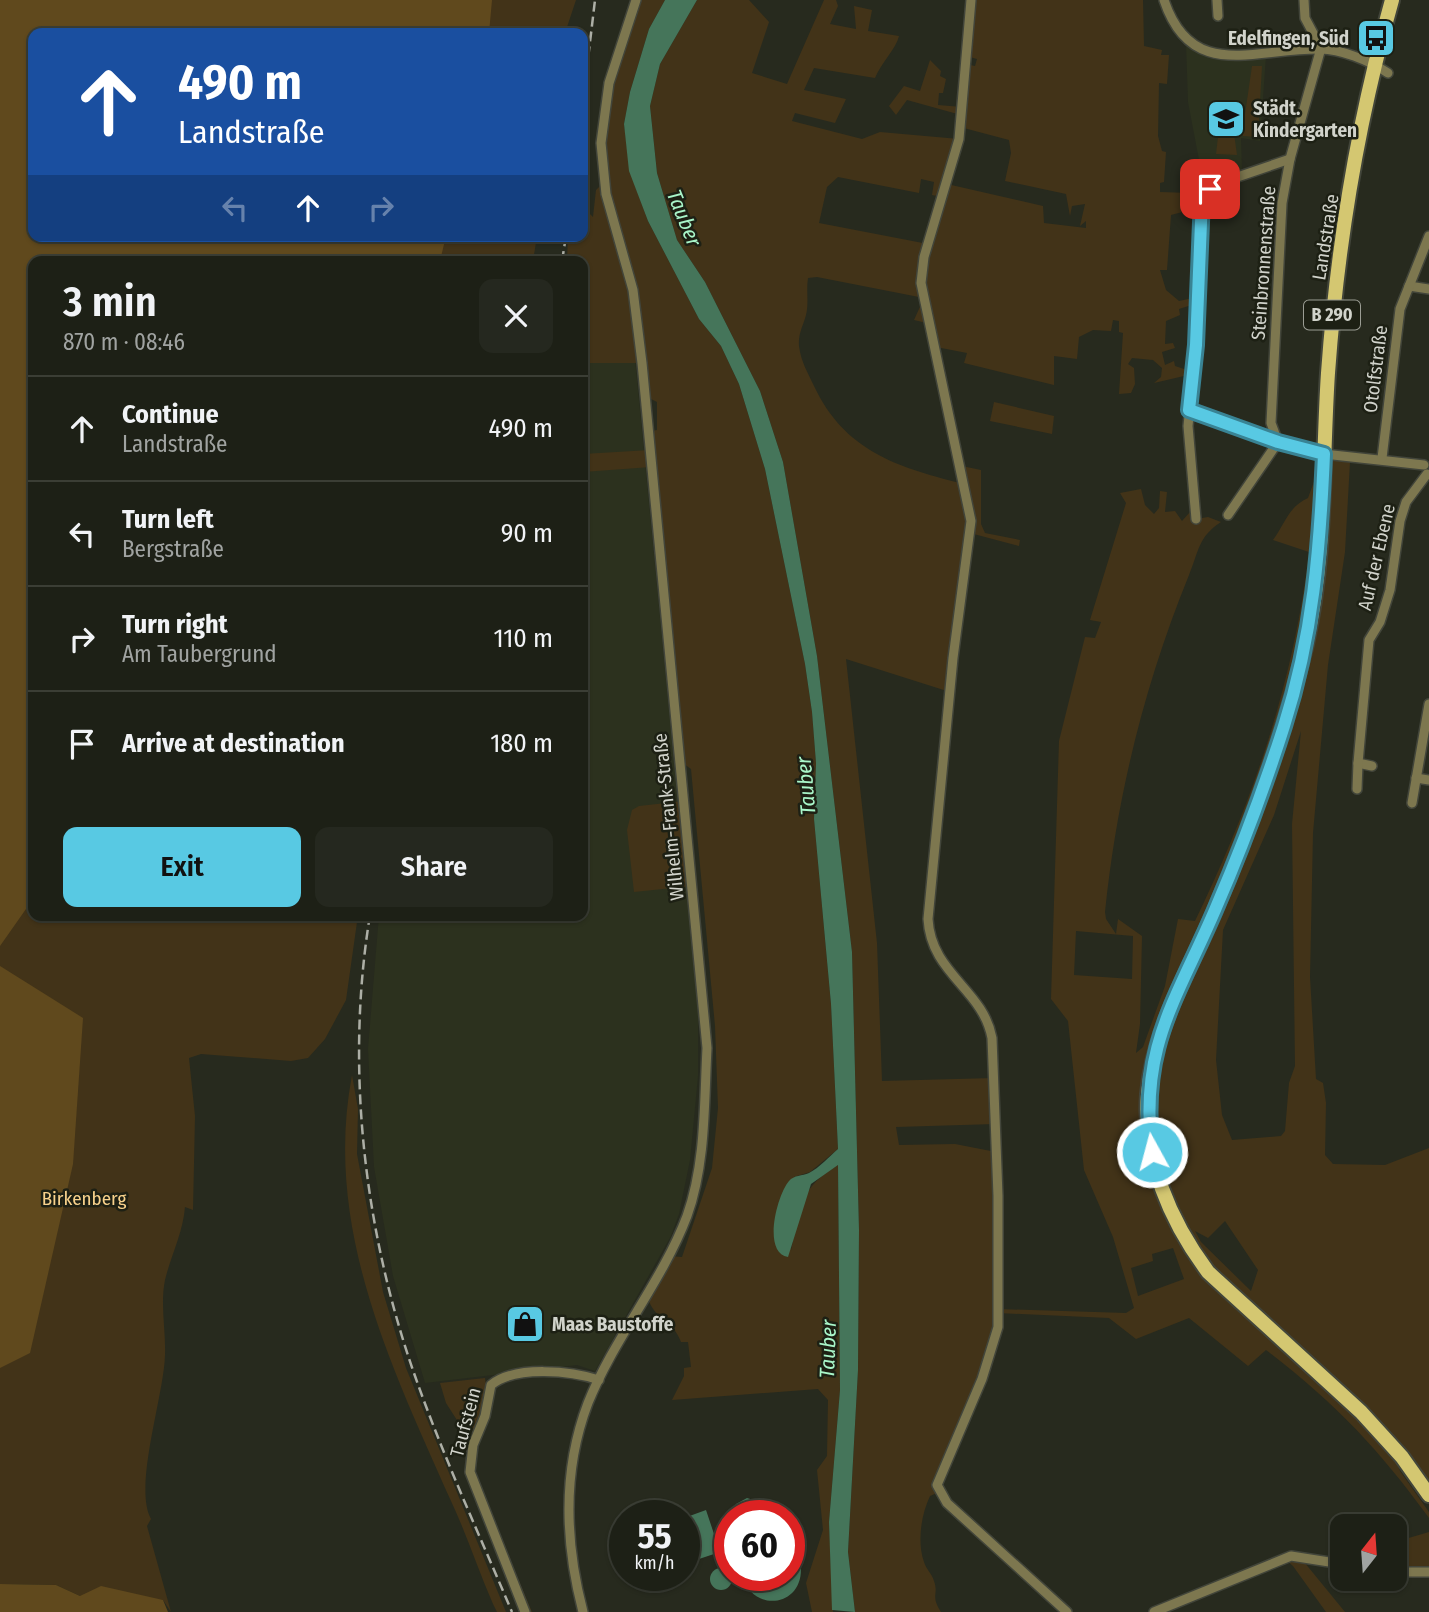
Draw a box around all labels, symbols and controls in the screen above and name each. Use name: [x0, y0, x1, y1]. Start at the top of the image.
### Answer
bus stop icon: Edelfingen, Süd: [1355, 17, 1397, 59]
place label: Edelfingen, Süd: [1228, 27, 1349, 50]
text: 490 m: [178, 53, 302, 112]
icon: ahead: [63, 56, 154, 147]
place label: Städt. Kindergarten: [1253, 97, 1357, 142]
school or university icon: Städt. Kindergarten: [1205, 98, 1247, 140]
text: Landstraße: [178, 113, 325, 151]
pin: [1180, 159, 1240, 219]
icon: arrive: [1191, 170, 1229, 208]
street label: Steinbronnenstraße: [1247, 185, 1280, 341]
water label: Tauber: [661, 186, 707, 251]
icon: left: [216, 189, 254, 227]
icon: ahead: [289, 189, 327, 227]
icon: right: [362, 189, 400, 227]
street label: Landstraße: [1307, 192, 1344, 282]
text: 3 min: [63, 277, 157, 327]
button: close: [479, 279, 553, 353]
road number: B 290: [1304, 300, 1360, 330]
street label: Otolfstraße: [1359, 324, 1392, 414]
text: 870 m · 08:46: [63, 328, 185, 356]
text: Continue: [122, 399, 219, 430]
icon: ahead: [63, 410, 101, 448]
text: 490 m: [489, 413, 553, 444]
text: Landstraße: [122, 430, 227, 458]
street label: Auf der Ebene: [1353, 502, 1400, 613]
text: Turn left: [122, 504, 214, 535]
icon: left: [63, 515, 101, 553]
text: 90 m: [501, 518, 553, 549]
text: Bergstraße: [122, 535, 224, 563]
text: Turn right: [122, 609, 228, 640]
icon: right: [63, 620, 101, 658]
text: 110 m: [493, 623, 553, 654]
text: Am Taubergrund: [122, 640, 277, 668]
icon: arrive: [63, 725, 101, 763]
text: Arrive at destination: [122, 728, 345, 759]
text: 180 m: [490, 728, 553, 759]
street label: Wilhelm-Frank-Straße: [648, 732, 689, 902]
water label: Tauber: [790, 755, 822, 816]
button: Exit: [63, 827, 301, 907]
button: Share: [315, 827, 553, 907]
position arrow: [1115, 1115, 1189, 1189]
park label: Birkenberg: [42, 1187, 126, 1210]
shop icon: Maas Baustoffe: [504, 1303, 546, 1345]
place label: Maas Baustoffe: [552, 1313, 674, 1336]
water label: Tauber: [814, 1319, 842, 1379]
street label: Taufstein: [445, 1385, 486, 1459]
speed limit sign: 60: [714, 1500, 805, 1591]
north arrow: [1330, 1514, 1407, 1591]
map controls: [1330, 1514, 1407, 1591]
text: 55: [637, 1515, 672, 1557]
text: km/h: [634, 1552, 675, 1574]

